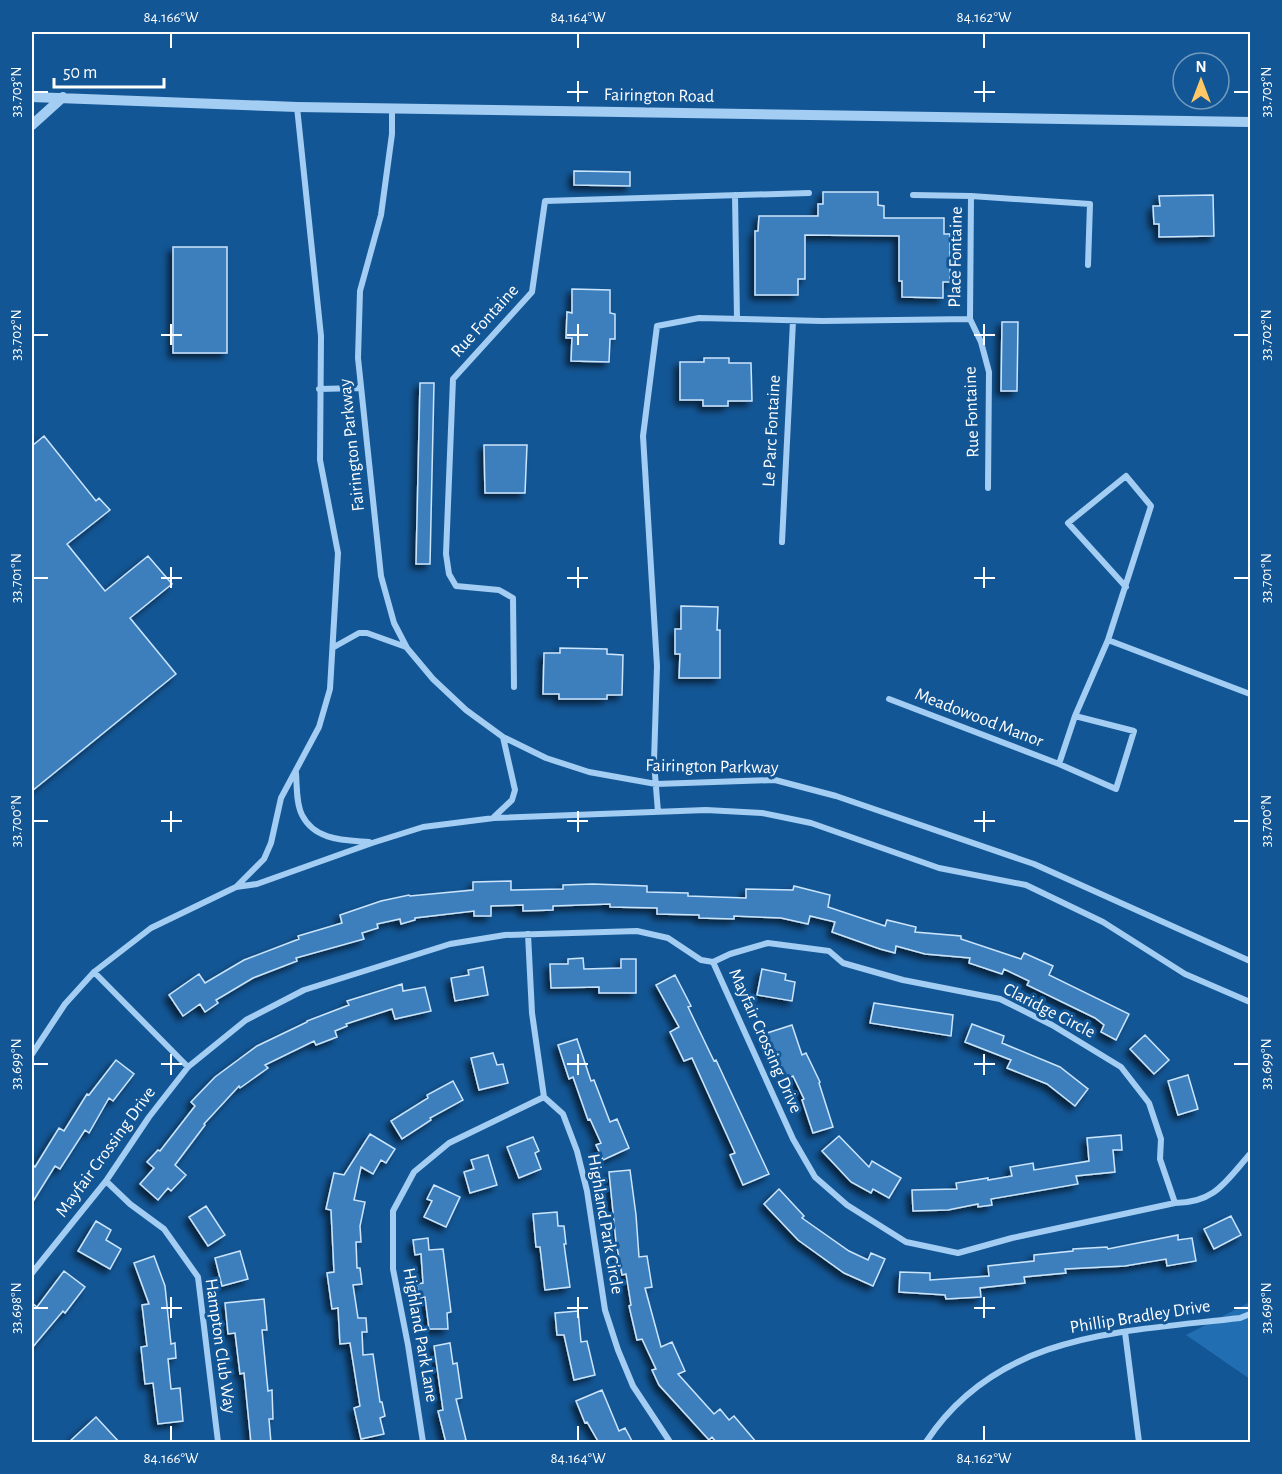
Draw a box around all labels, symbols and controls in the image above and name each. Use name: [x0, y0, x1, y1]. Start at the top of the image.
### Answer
text: 84.166°W: [143, 10, 199, 25]
text: 84.164°W: [550, 10, 606, 25]
text: 84.162°W: [957, 10, 1012, 25]
scale bar: [54, 51, 164, 89]
north arrow: [1171, 51, 1231, 111]
text: N: [1195, 59, 1207, 75]
text: 50 m: [63, 64, 97, 82]
text: 33.703°N: [9, 67, 24, 117]
text: 33.703°N: [1259, 67, 1274, 117]
street label: Fairington Road: [604, 86, 714, 106]
street label: Place Fontaine: [946, 206, 966, 308]
street label: Rue Fontaine: [448, 281, 522, 361]
text: 33.702°N: [9, 309, 24, 361]
text: 33.702°N: [1259, 309, 1274, 361]
street label: Rue Fontaine: [961, 366, 983, 458]
street label: Le Parc Fontaine: [760, 374, 784, 488]
street label: Fairington Parkway: [336, 377, 368, 512]
text: 33.701°N: [9, 553, 24, 603]
text: 33.701°N: [1259, 553, 1274, 603]
street label: Meadowood Manor: [912, 685, 1046, 751]
street label: Fairington Parkway: [645, 757, 779, 777]
text: 33.700°N: [9, 795, 24, 847]
text: 33.700°N: [1259, 795, 1274, 847]
street label: Mayfair Crossing Drive: [725, 966, 805, 1116]
street label: Claridge Circle: [1000, 980, 1098, 1042]
text: 33.699°N: [9, 1038, 24, 1090]
text: 33.699°N: [1259, 1038, 1274, 1090]
street label: Mayfair Crossing Drive: [53, 1083, 159, 1221]
street label: Highland Park Circle: [584, 1152, 626, 1296]
street label: Highland Park Lane: [399, 1266, 441, 1404]
street label: Hampton Club Way: [202, 1277, 238, 1415]
text: 33.698°N: [9, 1282, 24, 1334]
text: 33.698°N: [1259, 1282, 1274, 1334]
street label: Phillip Bradley Drive: [1068, 1297, 1212, 1337]
text: 84.166°W: [143, 1451, 199, 1466]
text: 84.164°W: [550, 1451, 606, 1466]
text: 84.162°W: [957, 1451, 1012, 1466]

